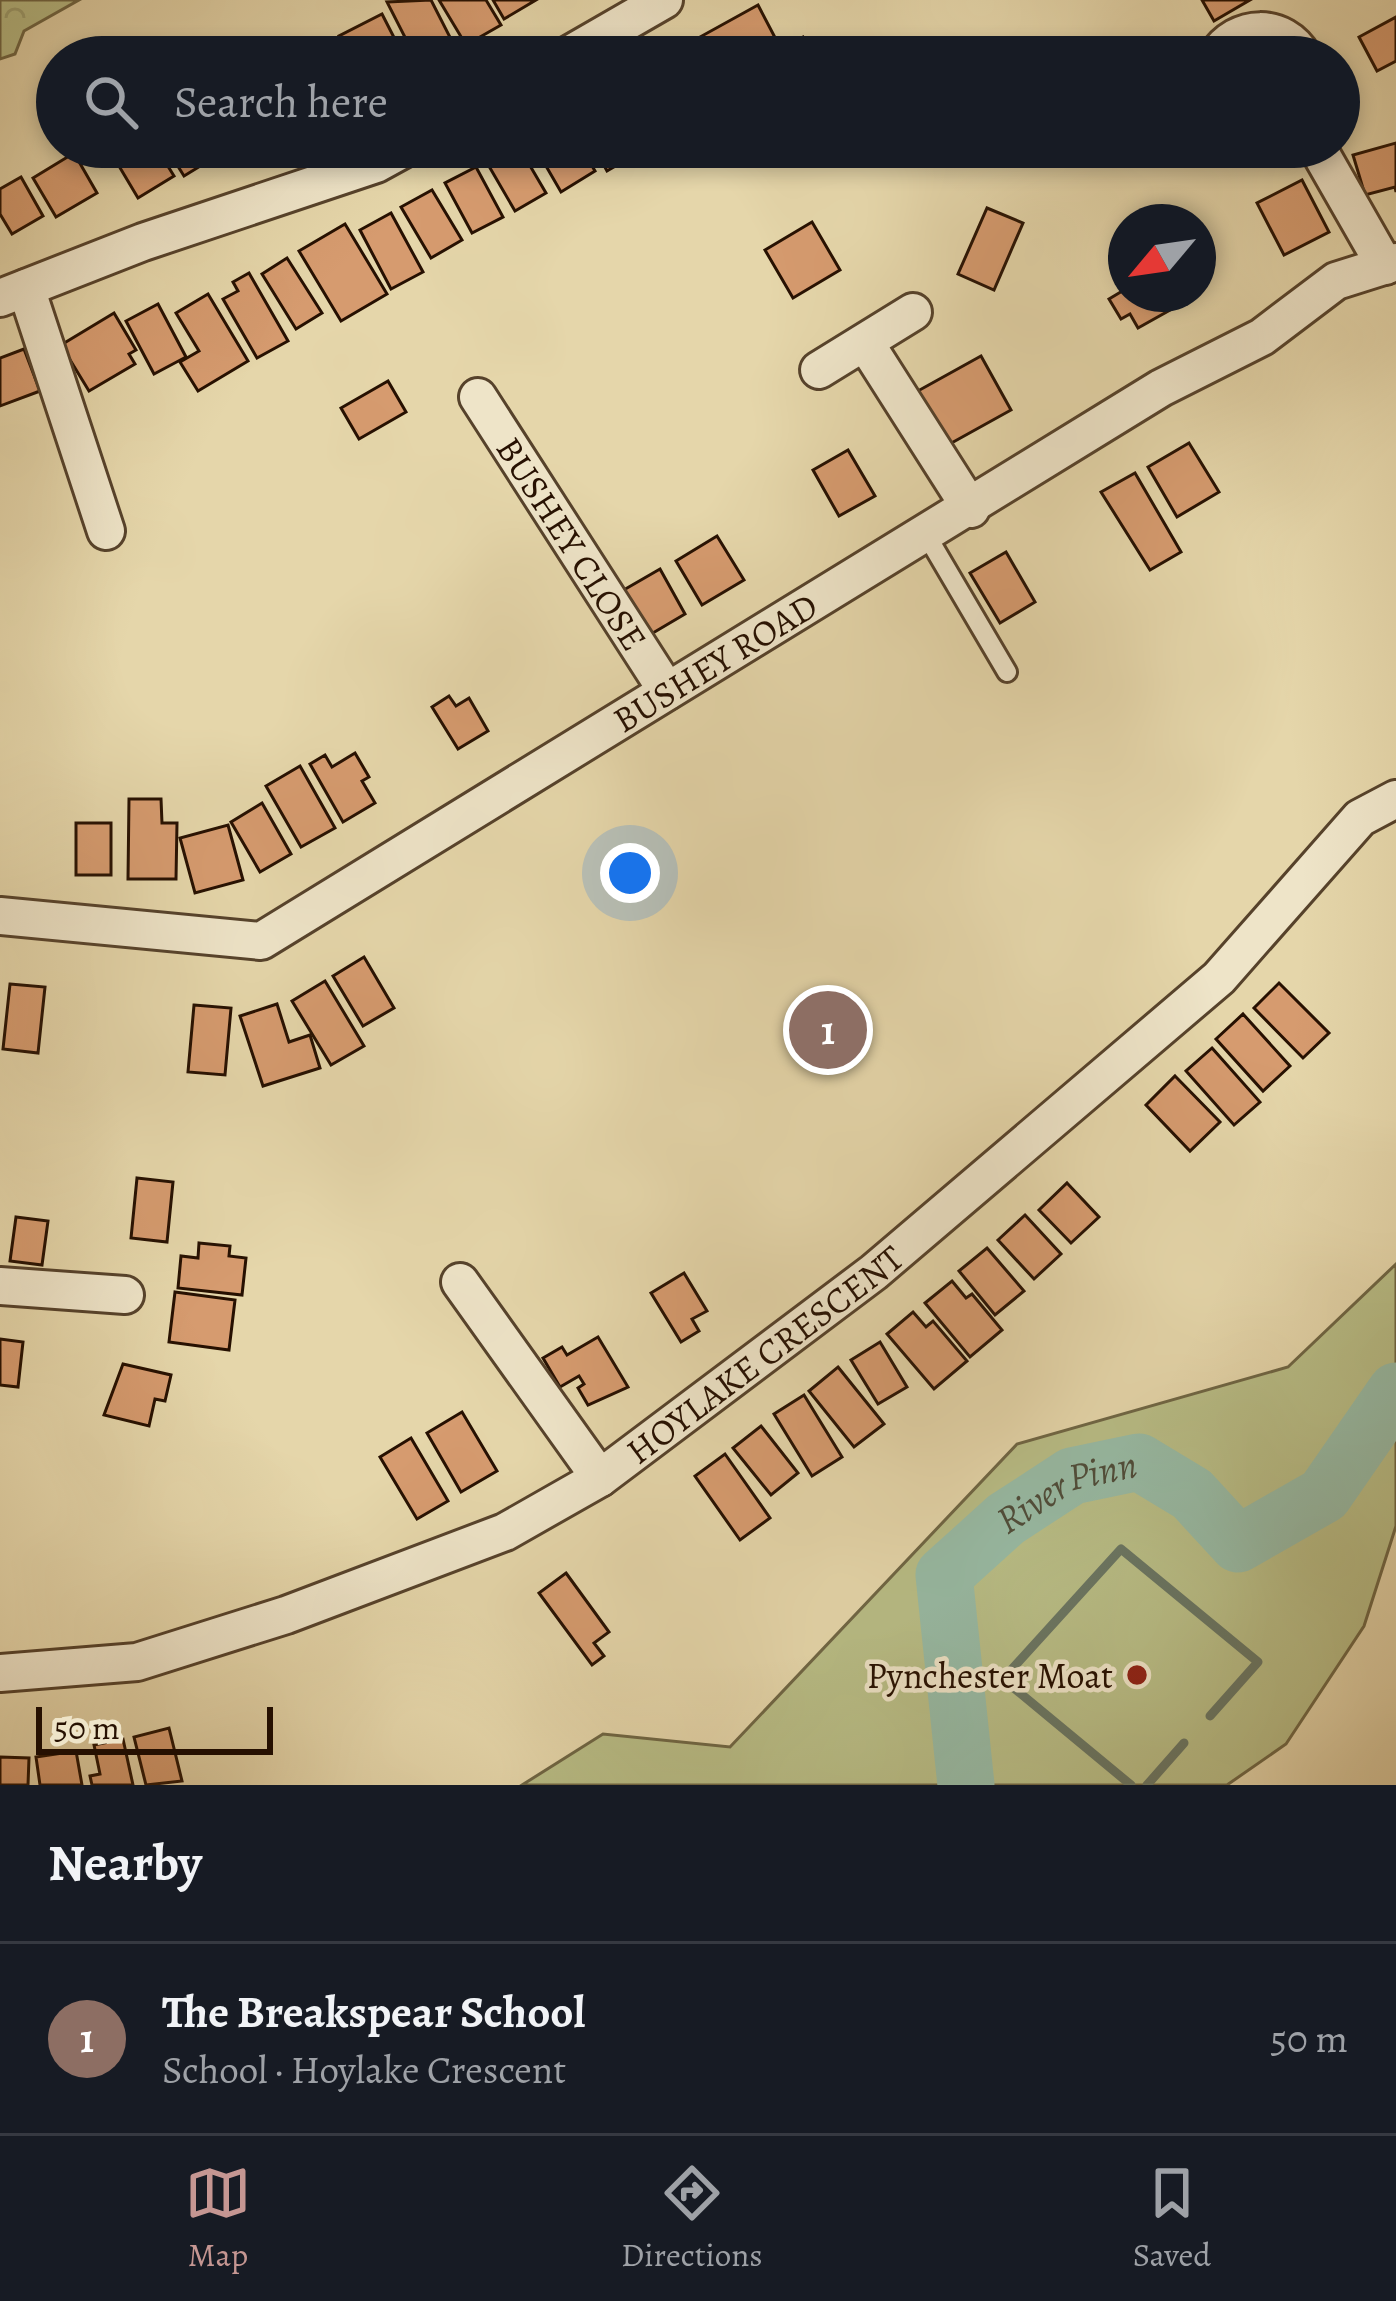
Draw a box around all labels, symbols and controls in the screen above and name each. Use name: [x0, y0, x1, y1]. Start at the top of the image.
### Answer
search box: [36, 36, 1360, 168]
icon: search: [78, 69, 144, 135]
text: Search here: [174, 71, 388, 133]
north arrow: [1108, 204, 1216, 312]
street label: BUSHEY CLOSE: [485, 427, 659, 660]
street label: BUSHEY ROAD: [603, 581, 826, 744]
your location: [600, 843, 660, 903]
pin: 1: [789, 985, 867, 1075]
street label: HOYLAKE CRESCENT: [616, 1233, 914, 1475]
water label: River Pinn: [985, 1437, 1141, 1545]
place label: Pynchester Moat: [867, 1651, 1113, 1700]
marker: Pynchester Moat: [1124, 1662, 1150, 1688]
scale bar: [36, 1701, 273, 1754]
text: 50 m: [54, 1705, 120, 1750]
text: Nearby: [48, 1828, 202, 1898]
text: The Breakspear School: [162, 1981, 585, 2043]
text: 1: [80, 2012, 94, 2065]
text: 50 m: [1270, 2012, 1348, 2065]
text: School · Hoylake Crescent: [162, 2043, 566, 2096]
tab: Map: [185, 2160, 251, 2277]
tab: Directions: [621, 2160, 763, 2277]
tab: Saved: [1133, 2160, 1211, 2277]

